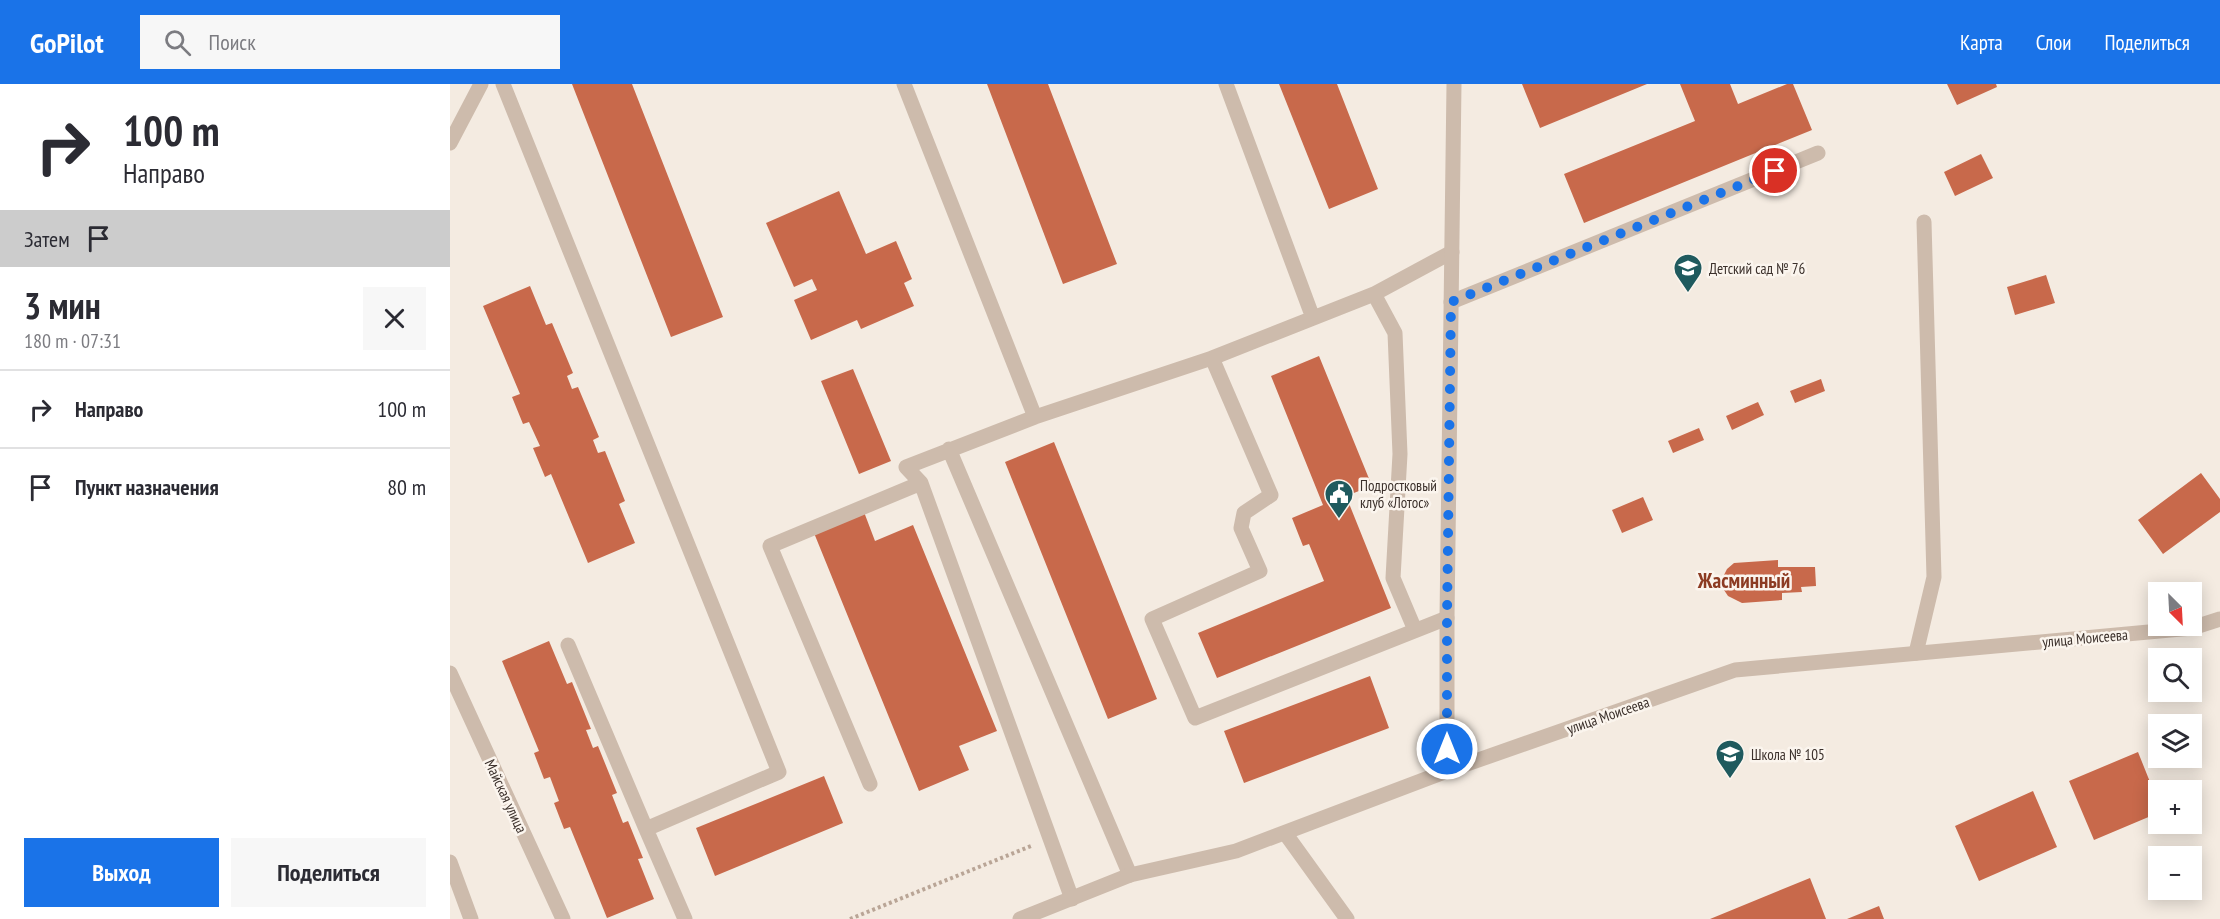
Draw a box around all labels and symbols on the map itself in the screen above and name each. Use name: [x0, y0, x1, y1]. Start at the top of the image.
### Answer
pin: [1749, 145, 1800, 196]
school or university icon: Детский сад № 76: [1672, 252, 1704, 294]
place label: Детский сад № 76: [1709, 259, 1806, 278]
place label: Подростковый клуб «Лотос»: [1360, 476, 1437, 512]
public building icon: Подростковый клуб «Лотос»: [1323, 478, 1355, 520]
district label: Жасминный: [1697, 567, 1790, 594]
north arrow: [2148, 582, 2202, 636]
street label: улица Моисеева: [2041, 625, 2129, 651]
street label: улица Моисеева: [1564, 692, 1652, 738]
position arrow: [1415, 717, 1479, 781]
school or university icon: Школа № 105: [1714, 738, 1746, 780]
place label: Школа № 105: [1751, 745, 1825, 764]
street label: Майская улица: [481, 756, 531, 836]

